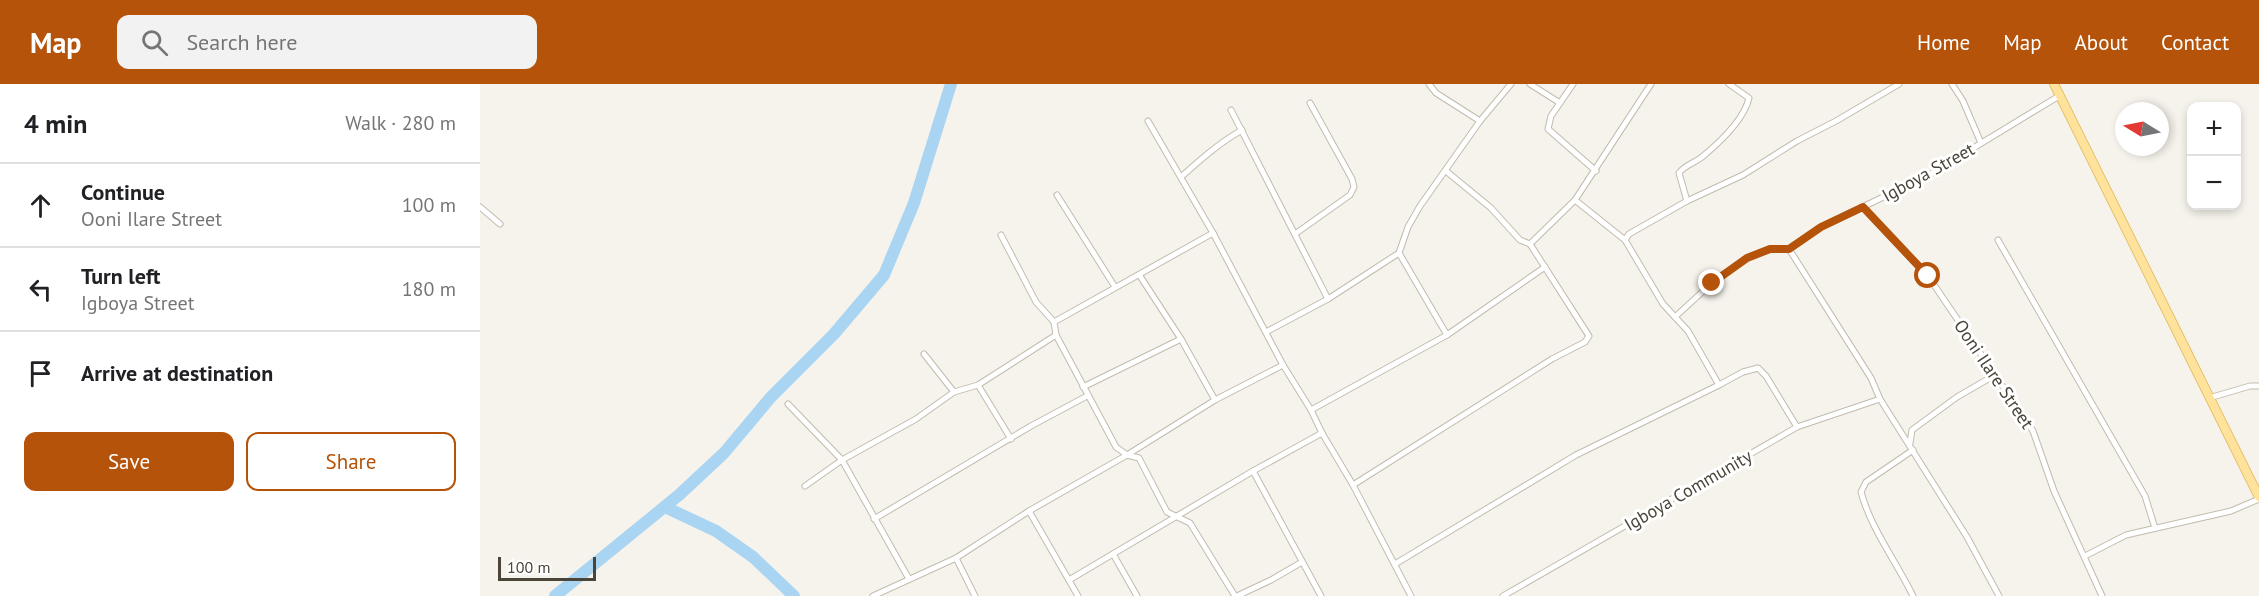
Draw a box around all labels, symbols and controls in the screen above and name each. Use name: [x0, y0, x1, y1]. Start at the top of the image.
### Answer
search box: [117, 15, 537, 69]
text: Map: [30, 24, 81, 61]
icon: search: [138, 26, 171, 59]
text: Search here: [186, 28, 297, 56]
text: Home: [1917, 29, 1970, 56]
text: Map: [2003, 29, 2042, 56]
text: About: [2075, 29, 2128, 56]
text: Contact: [2161, 29, 2229, 56]
north arrow: [2115, 102, 2169, 156]
map controls: [2187, 102, 2241, 210]
button: +: [2187, 102, 2241, 156]
text: 4 min: [24, 107, 87, 140]
text: Walk · 280 m: [345, 110, 456, 136]
street label: Igboya Street: [1878, 137, 1978, 207]
button: −: [2187, 156, 2241, 210]
text: Continue: [81, 178, 165, 206]
icon: ahead: [24, 189, 57, 222]
text: 100 m: [402, 192, 456, 218]
text: Ooni Ilare Street: [81, 206, 222, 232]
text: Turn left: [81, 262, 161, 290]
route start: [1914, 262, 1940, 288]
route end: [1698, 269, 1724, 295]
icon: left: [24, 273, 57, 306]
text: 180 m: [402, 276, 456, 302]
text: Igboya Street: [81, 290, 195, 316]
street label: Ooni Ilare Street: [1949, 315, 2039, 433]
icon: arrive: [24, 357, 57, 390]
text: Arrive at destination: [81, 359, 273, 387]
button: Save: [24, 432, 234, 491]
button: Share: [246, 432, 456, 491]
street label: Igboya Community: [1620, 444, 1756, 536]
scale bar: [498, 554, 596, 582]
text: 100 m: [507, 557, 550, 577]

